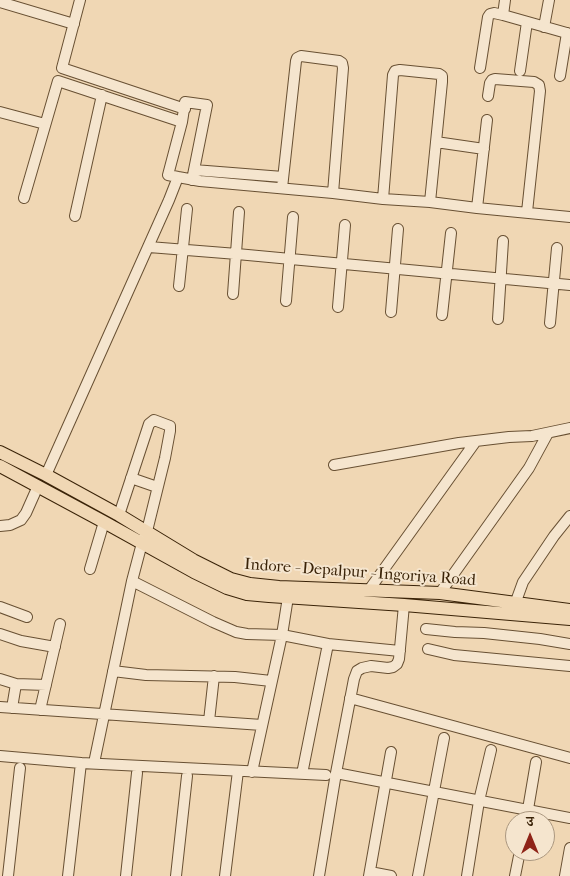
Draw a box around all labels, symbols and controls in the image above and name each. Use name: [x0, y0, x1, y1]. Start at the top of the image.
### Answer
street label: Indore - Depalpur - Ingoriya Road: [244, 555, 476, 591]
north arrow: [505, 811, 555, 861]
text: उ: [526, 813, 534, 830]

